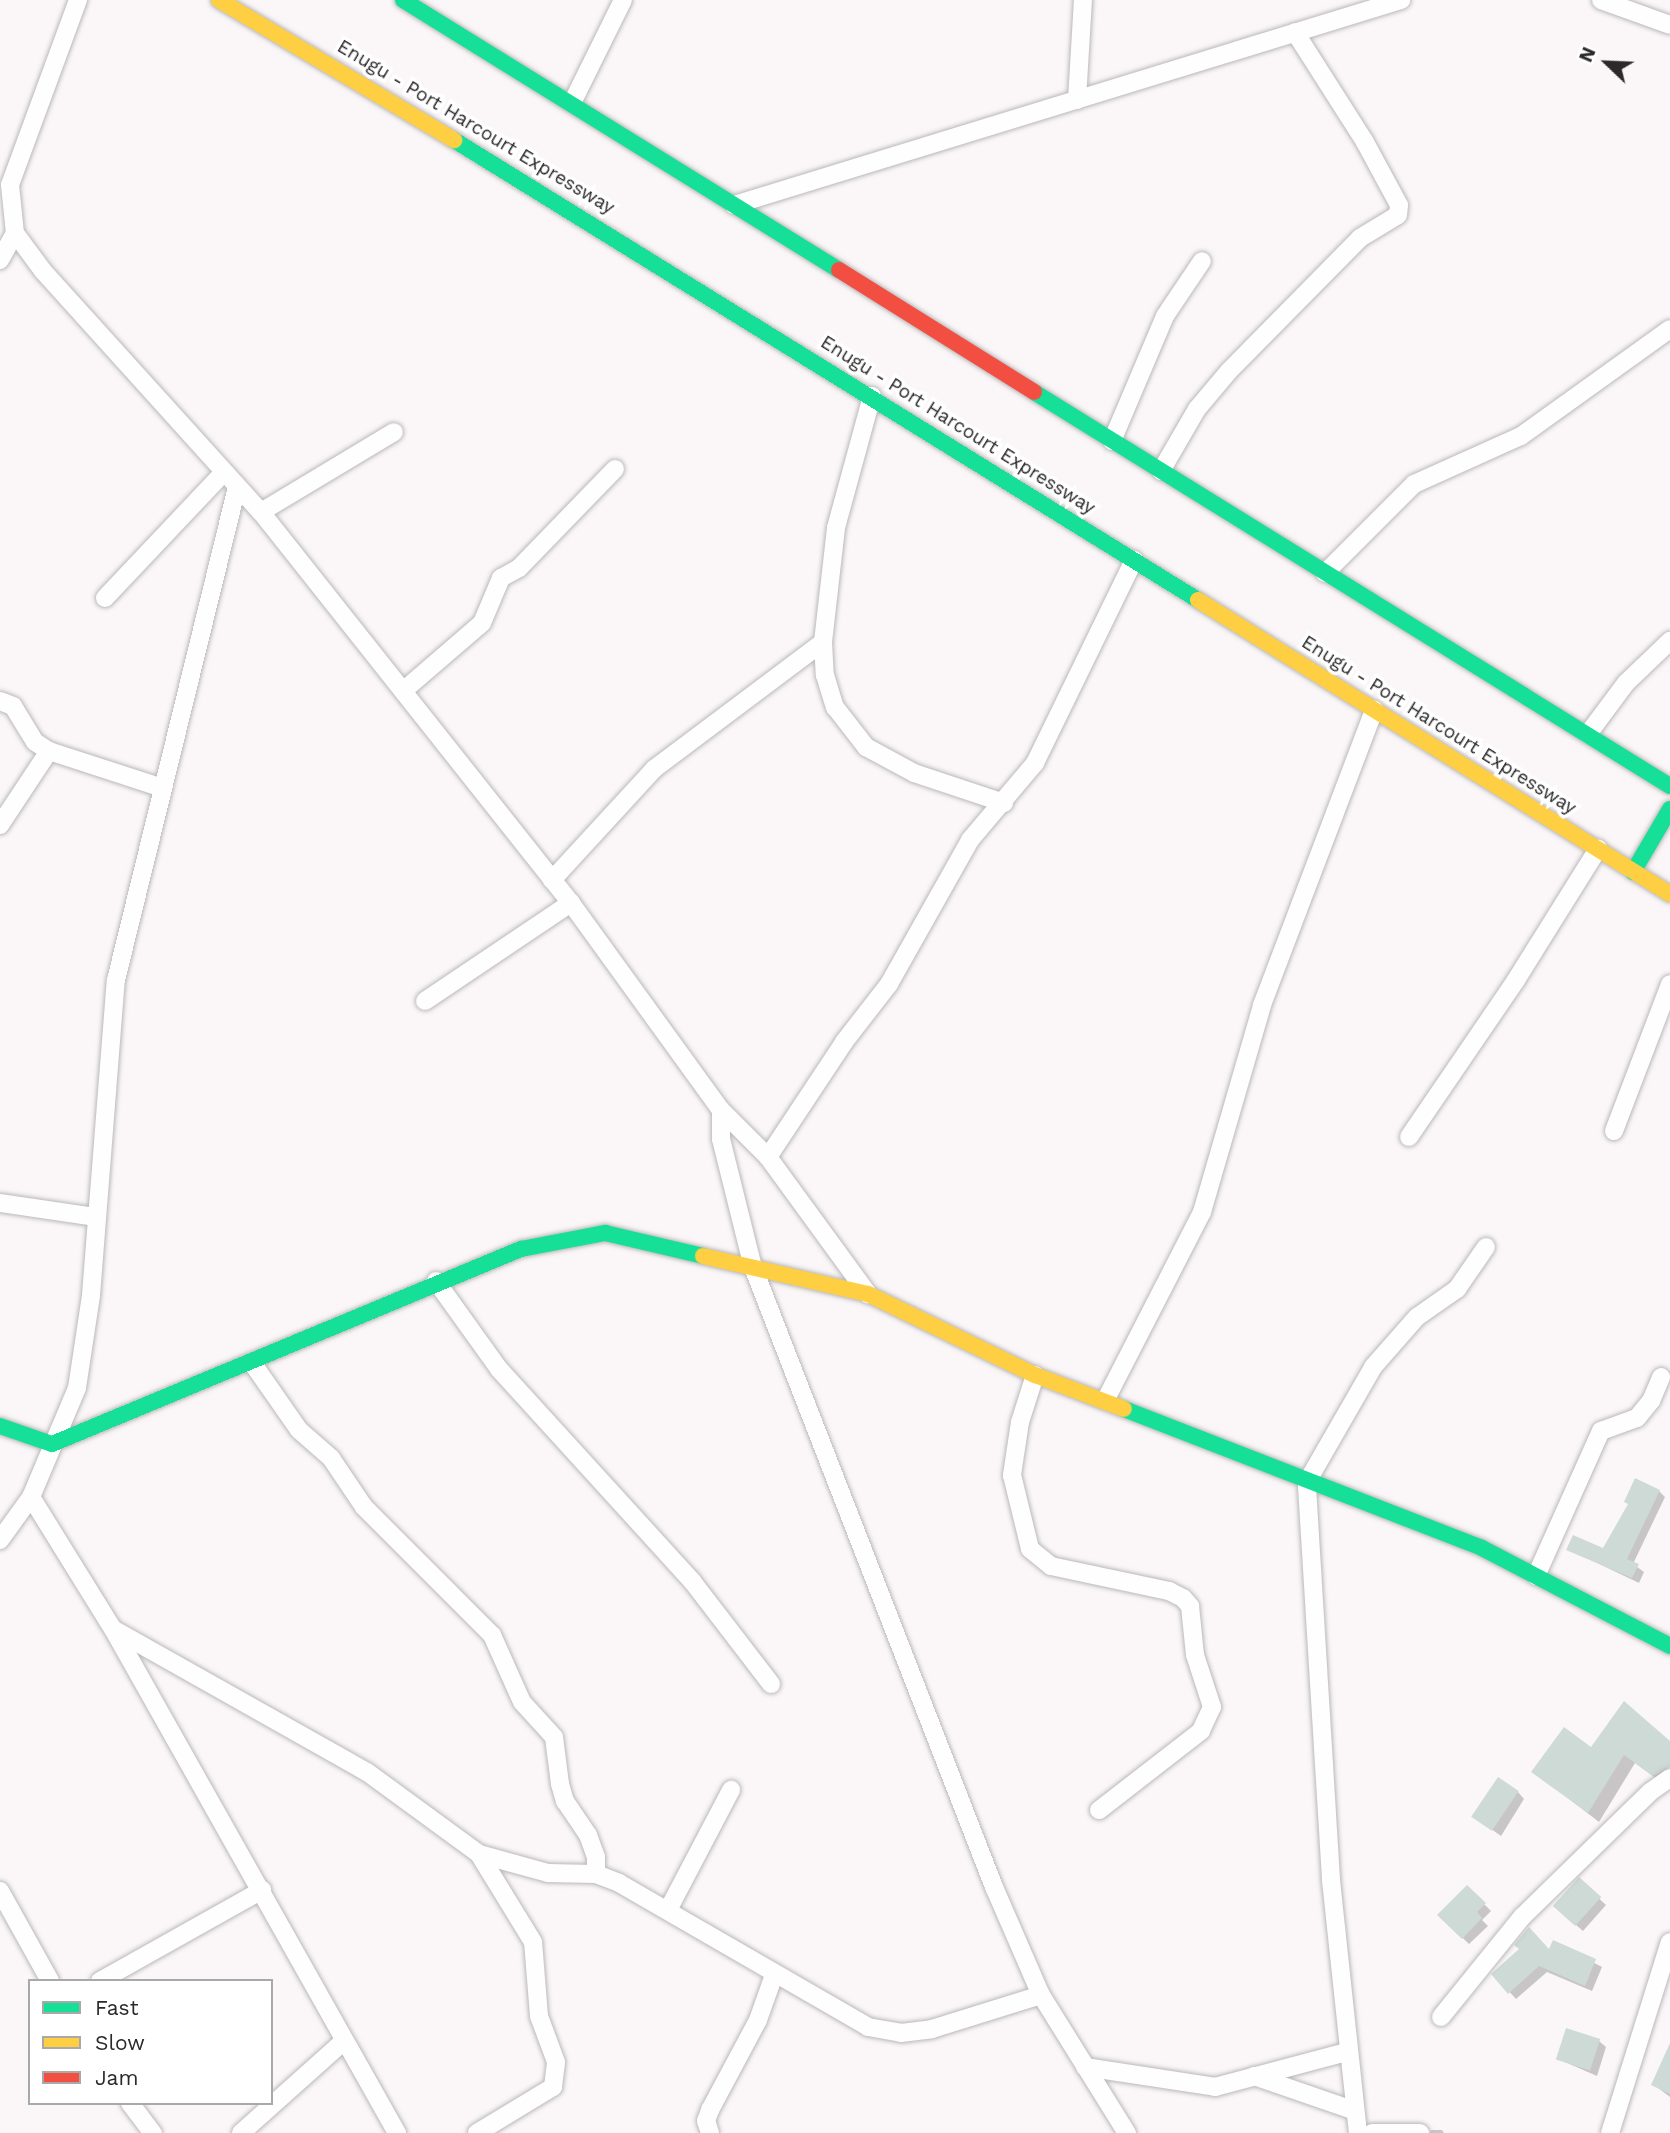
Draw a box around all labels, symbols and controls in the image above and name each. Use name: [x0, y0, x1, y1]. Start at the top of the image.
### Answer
north arrow: [1572, 28, 1642, 98]
street label: Enugu - Port Harcourt Expressway: [333, 35, 619, 219]
text: N: [1574, 44, 1601, 66]
street label: Enugu - Port Harcourt Expressway: [816, 331, 1100, 519]
street label: Enugu - Port Harcourt Expressway: [1297, 631, 1581, 819]
legend: [28, 1979, 273, 2105]
text: Fast: [95, 1995, 139, 2020]
text: Slow: [95, 2030, 145, 2055]
text: Jam: [95, 2065, 138, 2090]

